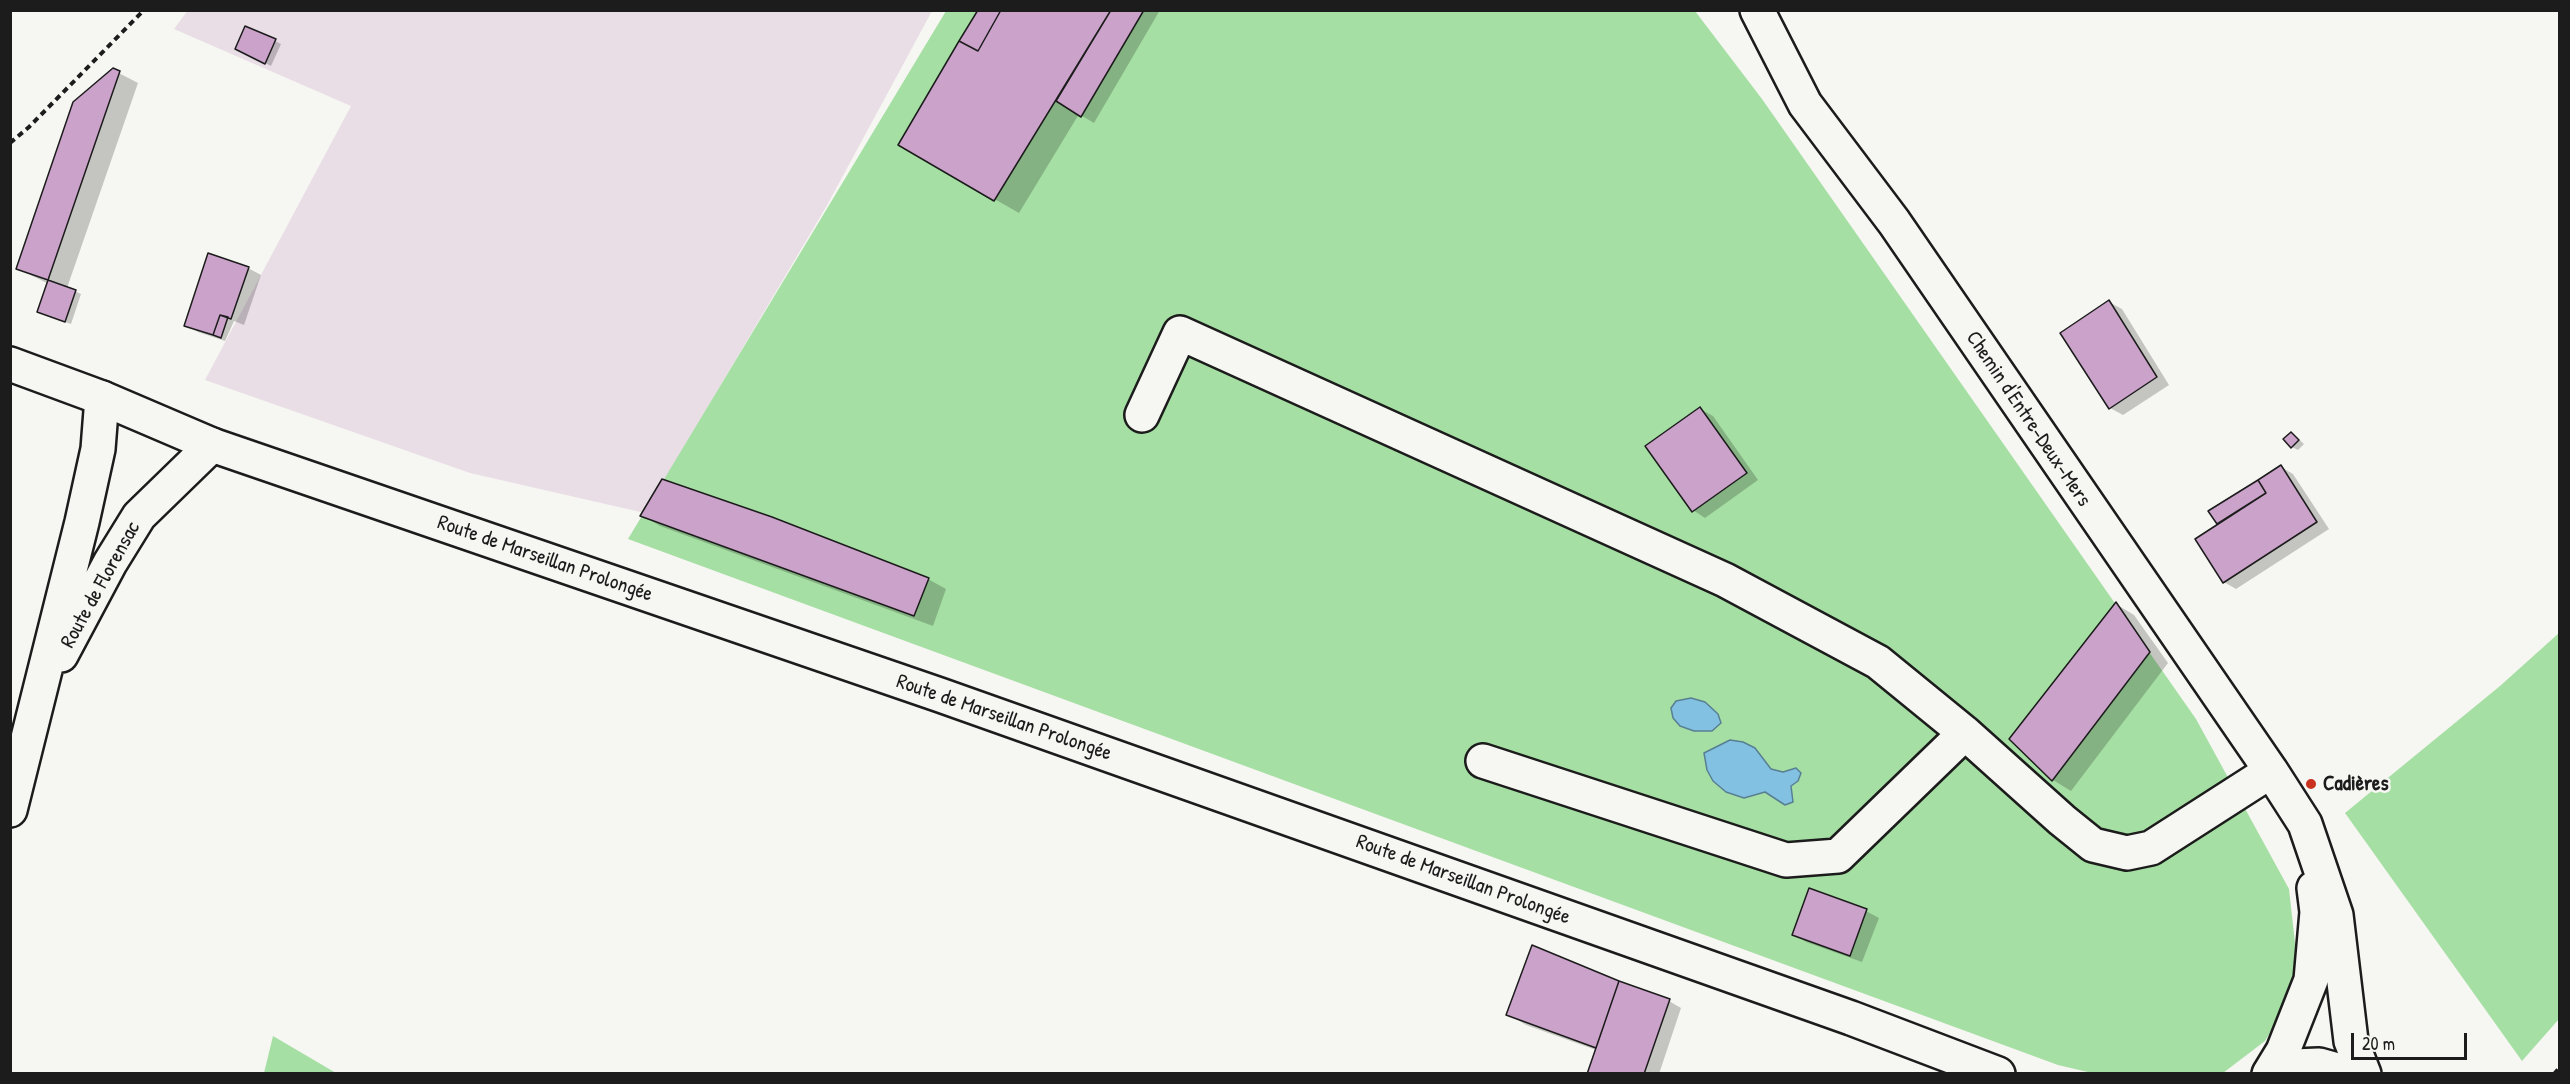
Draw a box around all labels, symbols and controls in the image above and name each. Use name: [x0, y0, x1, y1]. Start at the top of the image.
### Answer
street label: Chemin d'Entre-Deux-Mers: [1960, 326, 2096, 512]
street label: Route de Marseillan Prolongée: [434, 510, 656, 608]
street label: Route de Florensac: [56, 517, 146, 653]
street label: Route de Marseillan Prolongée: [893, 669, 1115, 767]
place label: Cadières: [2323, 771, 2389, 797]
marker: Cadières: [2304, 777, 2318, 791]
street label: Route de Marseillan Prolongée: [1353, 830, 1573, 930]
scale bar: [2354, 1021, 2470, 1059]
text: 20 m: [2362, 1031, 2395, 1056]

